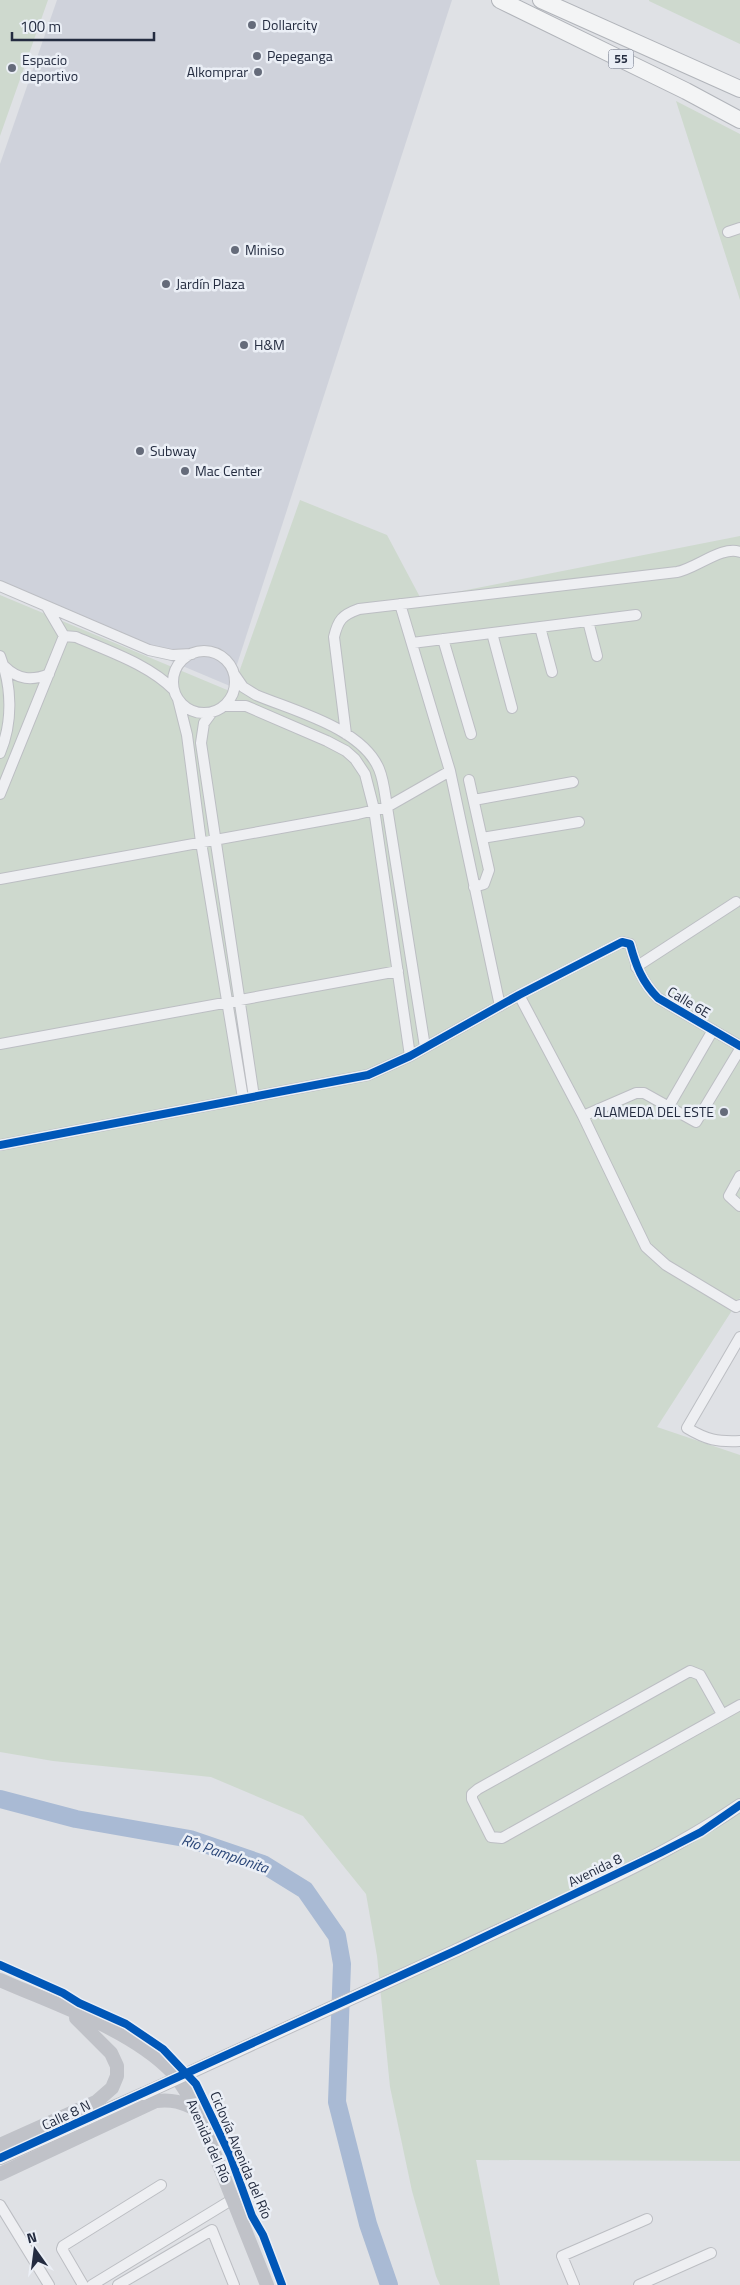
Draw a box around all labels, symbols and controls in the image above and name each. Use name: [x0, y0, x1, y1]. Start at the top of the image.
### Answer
scale bar: [12, 10, 155, 42]
place label: Dollarcity: [262, 14, 318, 35]
text: 100 m: [20, 15, 61, 38]
marker: Dollarcity: [246, 19, 258, 31]
place label: Pepeganga: [267, 45, 333, 66]
place label: Espacio deportivo: [22, 49, 78, 86]
marker: Pepeganga: [251, 50, 263, 62]
road number: 55: [608, 50, 634, 68]
place label: Alkomprar: [187, 61, 248, 82]
marker: Espacio deportivo: [6, 62, 18, 74]
marker: Alkomprar: [252, 66, 264, 78]
place label: Miniso: [245, 239, 284, 260]
marker: Miniso: [229, 244, 241, 256]
place label: Jardín Plaza: [176, 273, 245, 294]
marker: Jardín Plaza: [160, 278, 172, 290]
place label: H&M: [254, 334, 285, 355]
marker: H&M: [238, 339, 250, 351]
place label: Subway: [150, 440, 197, 461]
marker: Subway: [134, 445, 146, 457]
place label: Mac Center: [195, 460, 262, 481]
marker: Mac Center: [179, 465, 191, 477]
street label: Calle 6E: [664, 981, 715, 1023]
place label: ALAMEDA DEL ESTE: [594, 1101, 714, 1122]
marker: ALAMEDA DEL ESTE: [718, 1106, 730, 1118]
water label: Río Pamplonita: [179, 1828, 273, 1880]
street label: Avenida 8: [564, 1847, 625, 1892]
street label: Ciclovía Avenida del Río: [205, 2088, 278, 2222]
street label: Calle 8 N: [38, 2094, 94, 2135]
street label: Avenida del Río: [182, 2096, 237, 2186]
north arrow: [10, 2225, 60, 2275]
text: N: [24, 2226, 39, 2248]

